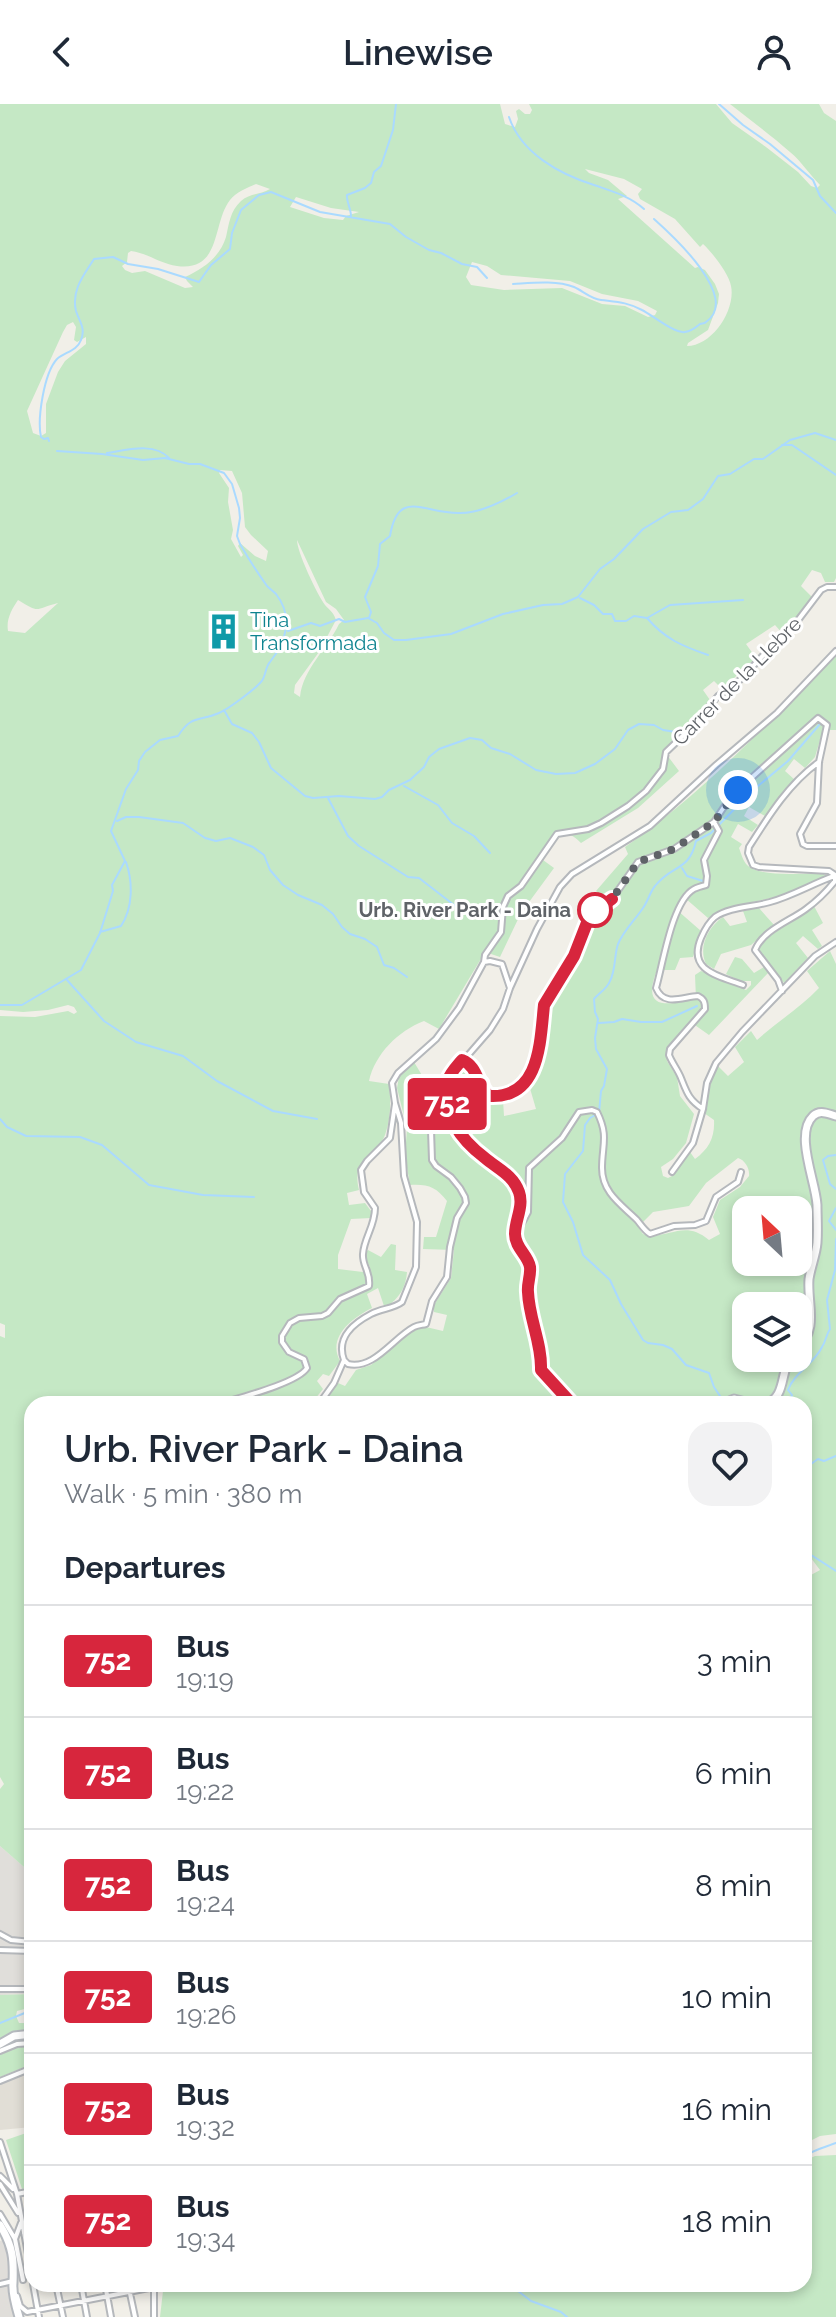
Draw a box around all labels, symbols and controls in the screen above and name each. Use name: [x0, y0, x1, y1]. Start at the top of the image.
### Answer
icon: back: [40, 30, 84, 74]
icon: person: [752, 30, 796, 74]
text: Linewise: [343, 31, 493, 73]
place label: Tina Transformada: [250, 608, 377, 655]
street label: Carrer de la Llebre: [668, 611, 807, 750]
building icon: Tina Transformada: [205, 612, 243, 650]
your location: [718, 770, 758, 810]
marker: Urb. River Park - Daina: [578, 893, 612, 927]
place label: Urb. River Park - Daina: [358, 898, 571, 922]
line badge: 752: [401, 1078, 493, 1130]
text: 752: [424, 1087, 470, 1120]
north arrow: [732, 1196, 812, 1276]
map controls: [732, 1196, 812, 1372]
button: layers: [732, 1292, 812, 1372]
button: heart: [688, 1422, 772, 1506]
text: Urb. River Park - Daina: [64, 1426, 464, 1471]
text: Walk · 5 min · 380 m: [64, 1479, 302, 1509]
text: Departures: [64, 1550, 226, 1585]
text: Bus: [176, 1629, 230, 1664]
text: 752: [85, 1644, 131, 1677]
text: 3 min: [697, 1644, 772, 1679]
text: 19:19: [176, 1664, 234, 1694]
text: Bus: [176, 1741, 230, 1776]
text: 752: [85, 1756, 131, 1789]
text: 6 min: [695, 1756, 772, 1791]
text: 19:22: [176, 1776, 234, 1806]
text: Bus: [176, 1853, 230, 1888]
text: 752: [85, 1868, 131, 1901]
text: 8 min: [695, 1868, 772, 1903]
text: 19:24: [176, 1888, 235, 1918]
text: Bus: [176, 1965, 230, 2000]
text: 752: [85, 1980, 131, 2013]
text: 10 min: [682, 1980, 772, 2015]
text: 19:26: [176, 2000, 236, 2030]
text: Bus: [176, 2077, 230, 2112]
text: 752: [85, 2092, 131, 2125]
text: 16 min: [682, 2092, 772, 2127]
text: 19:32: [176, 2112, 235, 2142]
text: Bus: [176, 2189, 230, 2224]
text: 752: [85, 2204, 131, 2237]
text: 18 min: [682, 2204, 772, 2239]
text: 19:34: [176, 2224, 235, 2254]

